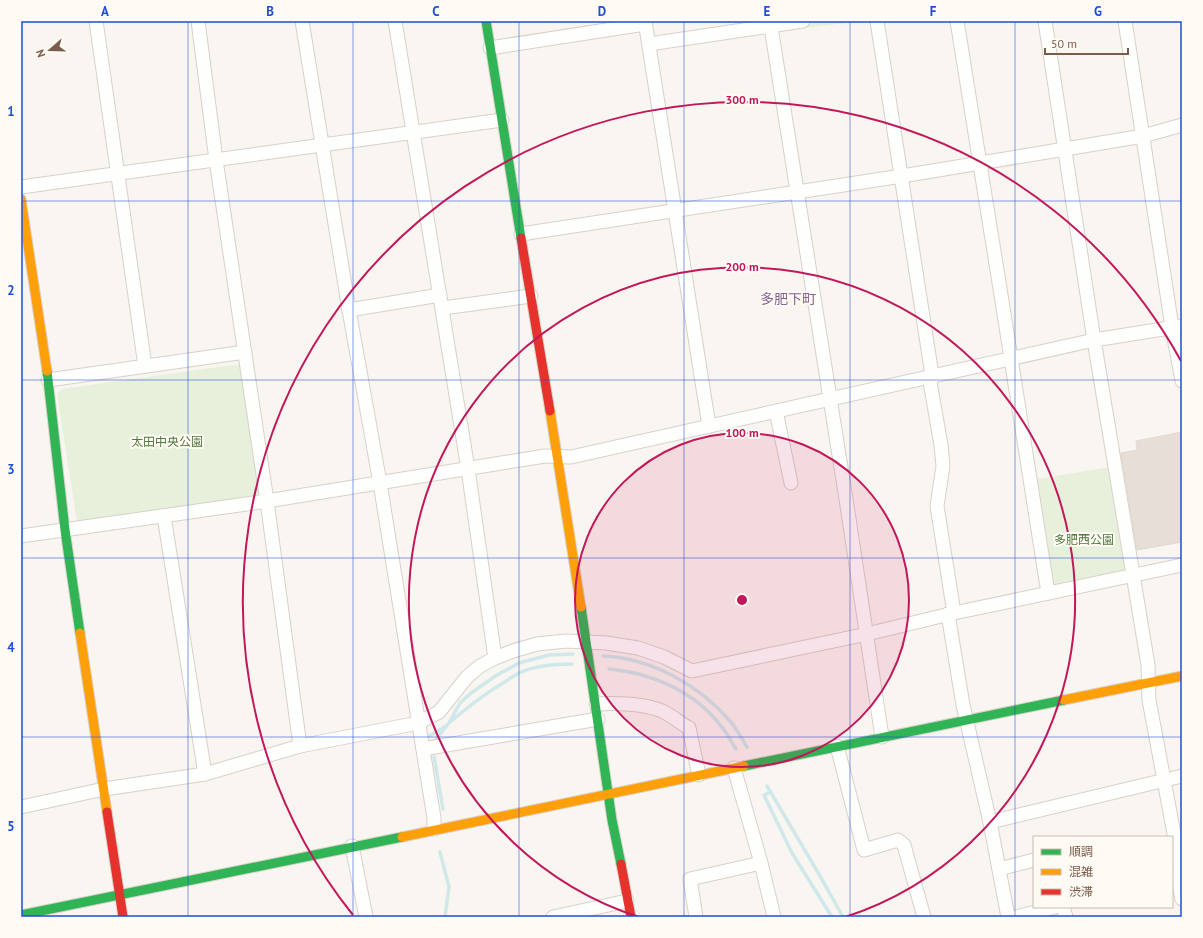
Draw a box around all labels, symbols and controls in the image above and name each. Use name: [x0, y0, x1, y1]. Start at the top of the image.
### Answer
text: A: [101, 3, 109, 20]
text: B: [266, 3, 274, 20]
text: C: [432, 3, 440, 20]
text: D: [598, 3, 606, 20]
text: E: [764, 3, 771, 20]
text: F: [930, 3, 937, 20]
text: G: [1094, 3, 1102, 20]
north arrow: [30, 30, 70, 70]
scale bar: [1045, 30, 1128, 56]
text: 50 m: [1051, 36, 1077, 51]
text: N: [33, 48, 48, 59]
text: 300 m: [725, 92, 759, 107]
text: 1: [7, 103, 15, 120]
text: 200 m: [725, 259, 759, 274]
text: 2: [7, 282, 15, 299]
district label: 多肥下町: [760, 290, 816, 308]
text: 100 m: [725, 425, 759, 440]
park label: 太田中央公園: [131, 434, 203, 449]
text: 3: [7, 461, 15, 478]
park label: 多肥西公園: [1054, 532, 1114, 547]
centre of rings: [735, 593, 749, 607]
text: 4: [7, 639, 15, 656]
text: 5: [7, 818, 15, 835]
legend: [1033, 836, 1173, 908]
text: 順調: [1069, 844, 1093, 859]
text: 混雑: [1069, 864, 1093, 879]
text: 渋滞: [1069, 884, 1093, 899]

